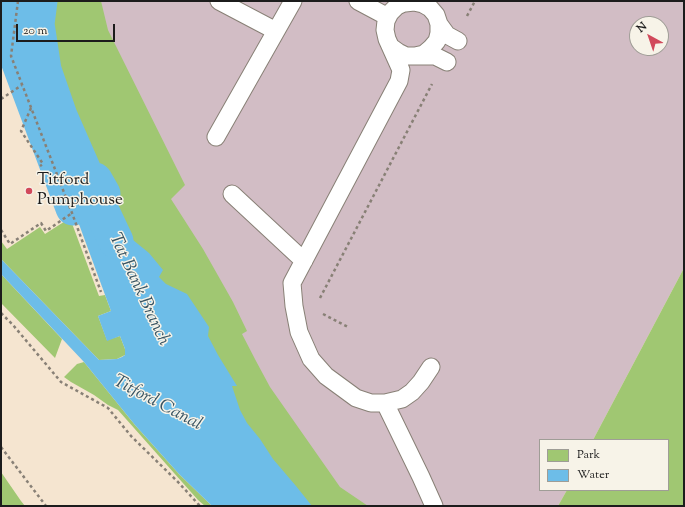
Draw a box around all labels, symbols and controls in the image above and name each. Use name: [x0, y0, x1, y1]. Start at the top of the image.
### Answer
scale bar: [18, 16, 117, 42]
north arrow: [629, 16, 669, 56]
text: N: [633, 19, 650, 37]
text: 20 m: [23, 22, 47, 40]
place label: Titford Pumphouse: [37, 171, 123, 211]
marker: Titford Pumphouse: [24, 186, 34, 196]
water label: Tat Bank Branch: [103, 230, 173, 350]
water label: Titford Canal: [109, 372, 205, 436]
legend: [539, 439, 669, 491]
text: Park: [577, 446, 600, 464]
text: Water: [577, 466, 609, 484]

